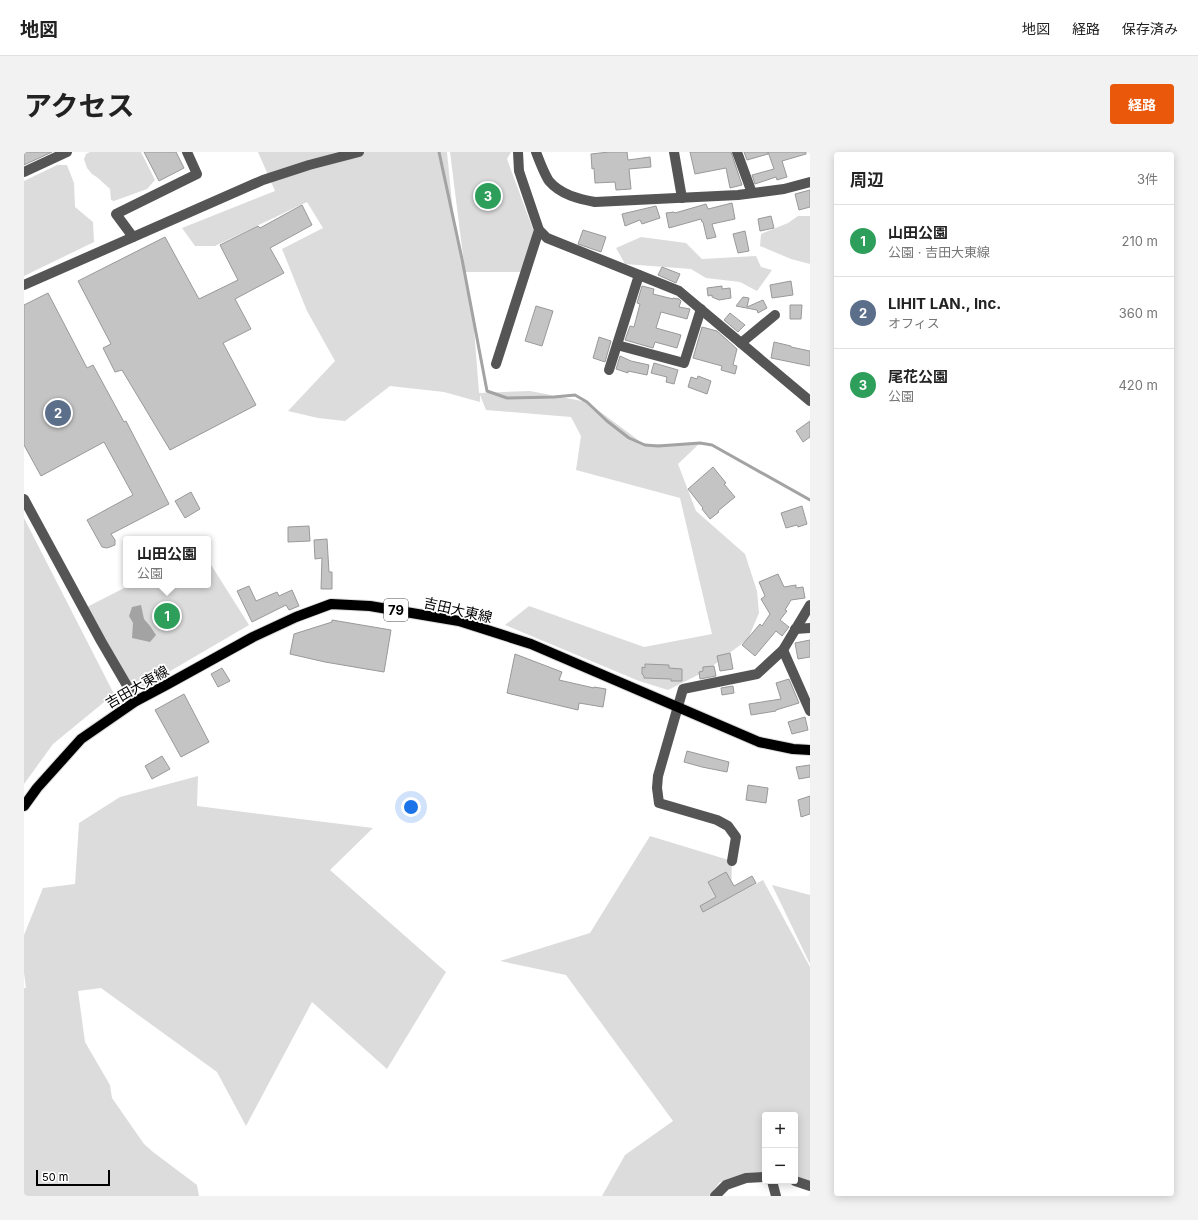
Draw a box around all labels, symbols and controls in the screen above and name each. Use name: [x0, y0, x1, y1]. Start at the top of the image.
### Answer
text: 地図: [20, 18, 58, 41]
text: 地図: [1022, 20, 1050, 37]
text: 経路: [1072, 20, 1100, 37]
text: 保存済み: [1122, 20, 1178, 37]
button: 経路: [1110, 84, 1174, 124]
text: アクセス: [24, 89, 135, 123]
text: 周辺: [850, 170, 884, 190]
text: 3件: [1137, 171, 1158, 187]
pin: 3: [475, 181, 501, 211]
text: 山田公園: [888, 223, 948, 242]
text: 1: [860, 233, 866, 249]
text: 210 m: [1122, 233, 1158, 249]
text: 公園 · 吉田大東線: [888, 244, 990, 260]
text: LIHIT LAN., Inc.: [888, 294, 1001, 313]
text: 2: [859, 305, 867, 321]
text: 360 m: [1119, 305, 1158, 321]
text: オフィス: [888, 315, 940, 331]
text: 尾花公園: [888, 367, 948, 386]
text: 3: [859, 377, 867, 393]
text: 420 m: [1118, 377, 1158, 393]
text: 公園: [888, 388, 914, 404]
pin: 2: [45, 398, 71, 428]
popup: [123, 536, 211, 588]
text: 山田公園: [137, 544, 197, 563]
text: 公園: [137, 565, 163, 581]
street label: 吉田大東線: [422, 593, 494, 626]
road number: 79: [384, 599, 408, 621]
pin: 1: [154, 601, 180, 631]
street label: 吉田大東線: [102, 662, 171, 711]
your location: [401, 797, 421, 817]
map controls: [762, 1112, 798, 1184]
button: +: [762, 1112, 798, 1148]
button: −: [762, 1148, 798, 1184]
scale bar: [36, 1168, 110, 1187]
text: 50 m: [42, 1170, 68, 1184]

